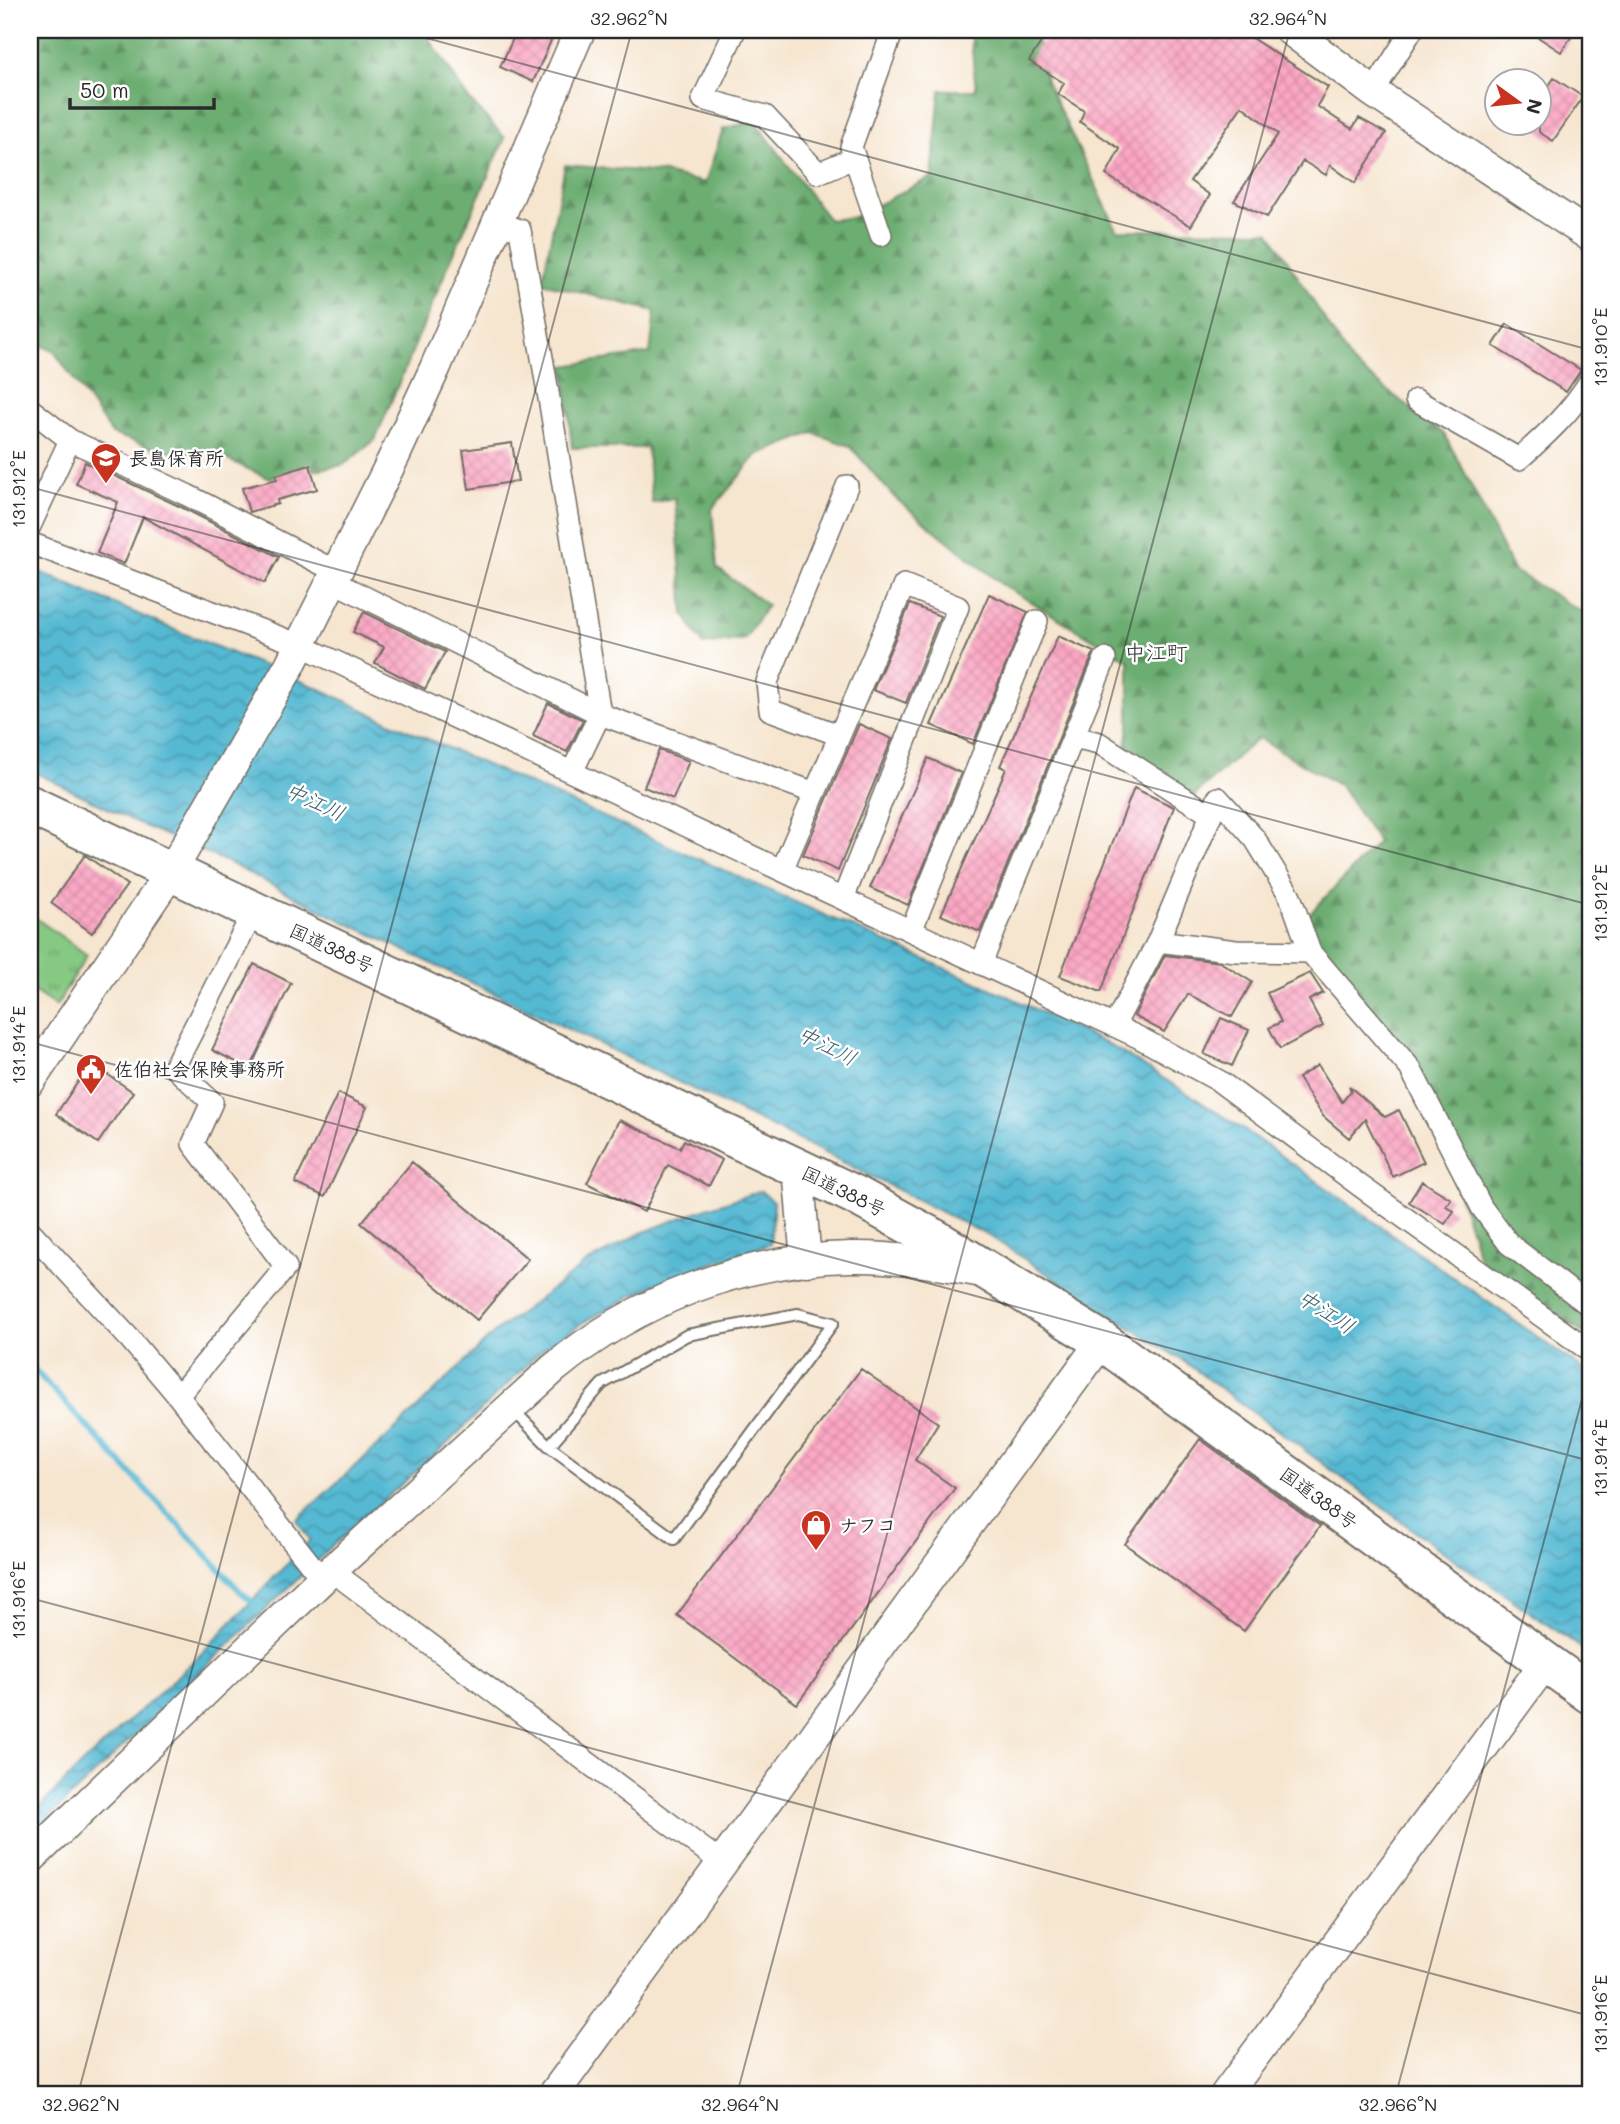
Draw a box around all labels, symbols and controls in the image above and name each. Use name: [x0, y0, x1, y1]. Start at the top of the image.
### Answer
text: 32.962°N: [590, 6, 668, 30]
text: 32.964°N: [1249, 6, 1327, 30]
scale bar: [70, 66, 214, 110]
north arrow: [1484, 66, 1554, 136]
text: 50 m: [80, 76, 129, 103]
text: N: [1521, 96, 1549, 117]
text: 131.910°E: [1588, 307, 1612, 387]
school or university icon: 長島保育所: [89, 441, 123, 485]
place label: 長島保育所: [129, 445, 224, 470]
text: 131.912°E: [6, 450, 30, 528]
district label: 中江町: [1125, 638, 1188, 665]
water label: 中江川: [281, 775, 350, 826]
text: 131.912°E: [1588, 864, 1612, 942]
street label: 国道388号: [286, 917, 379, 978]
text: 131.914°E: [6, 1006, 30, 1084]
water label: 中江川: [793, 1018, 862, 1071]
public building icon: 佐伯社会保険事務所: [74, 1052, 108, 1096]
place label: 佐伯社会保険事務所: [114, 1056, 285, 1081]
street label: 国道388号: [798, 1159, 891, 1222]
water label: 中江川: [1293, 1282, 1361, 1339]
text: 131.914°E: [1588, 1419, 1612, 1497]
street label: 国道388号: [1275, 1461, 1364, 1534]
shop icon: ナフコ: [799, 1508, 833, 1552]
place label: ナフコ: [839, 1512, 896, 1537]
text: 131.916°E: [6, 1561, 30, 1639]
text: 131.916°E: [1588, 1975, 1612, 2053]
text: 32.962°N: [42, 2092, 120, 2116]
text: 32.964°N: [701, 2092, 779, 2116]
text: 32.966°N: [1359, 2092, 1437, 2116]

